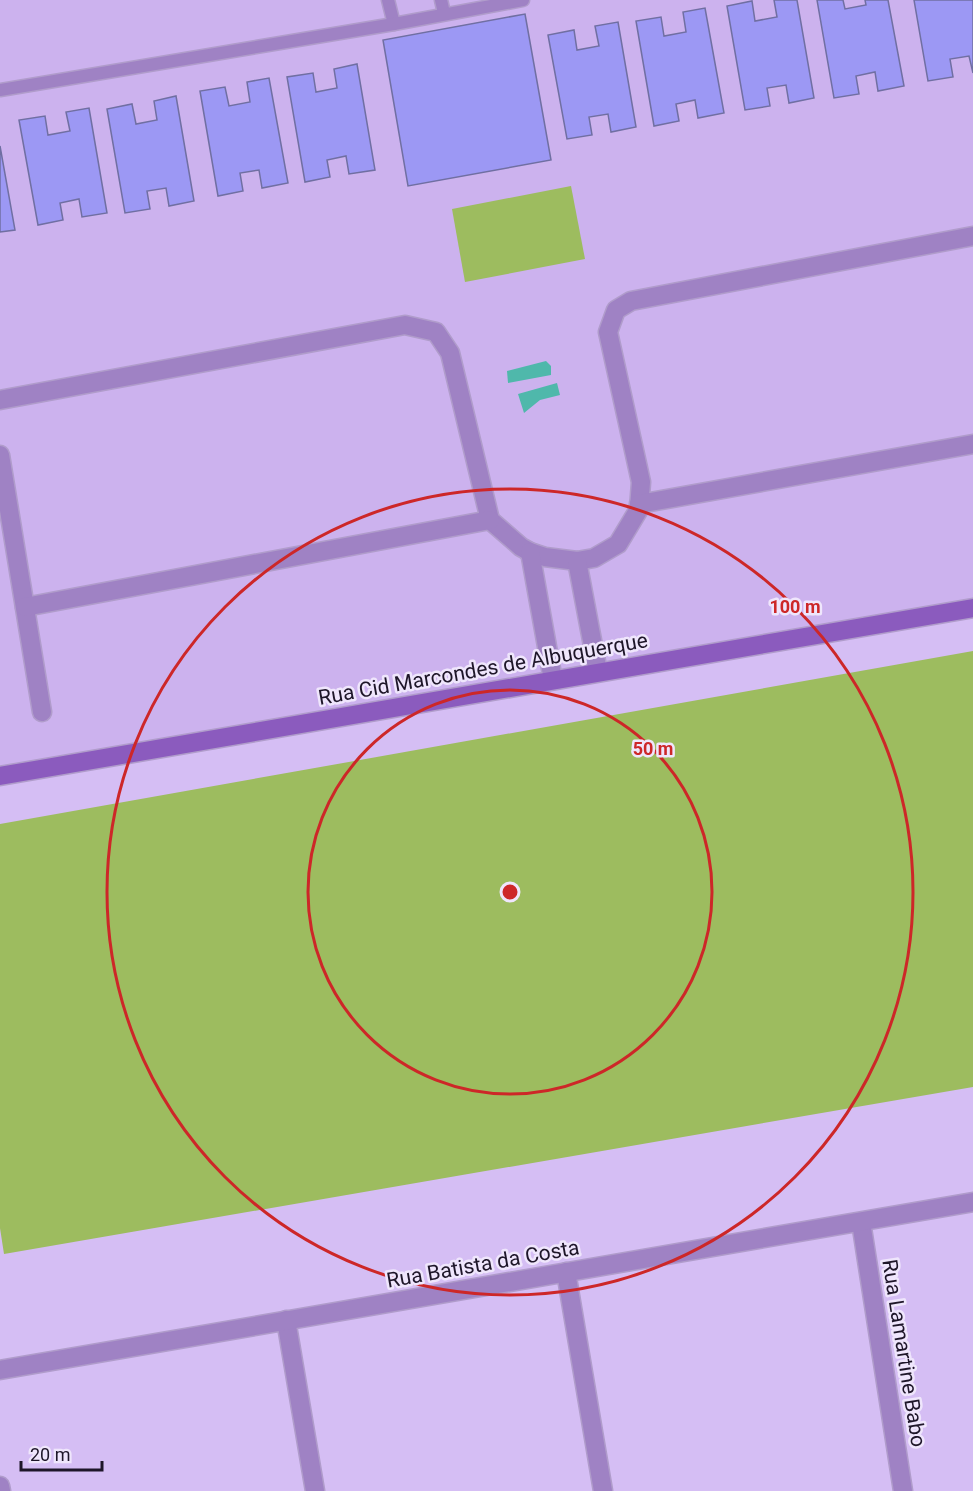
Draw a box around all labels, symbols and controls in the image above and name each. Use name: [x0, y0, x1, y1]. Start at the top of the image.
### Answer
text: 100 m: [769, 596, 821, 617]
street label: Rua Cid Marcondes de Albuquerque: [317, 628, 649, 710]
text: 50 m: [633, 738, 673, 759]
centre of rings: [500, 882, 520, 902]
street label: Rua Batista da Costa: [385, 1235, 581, 1293]
street label: Rua Lamartine Babo: [877, 1258, 931, 1449]
scale bar: [21, 1434, 102, 1472]
text: 20 m: [30, 1444, 70, 1465]

